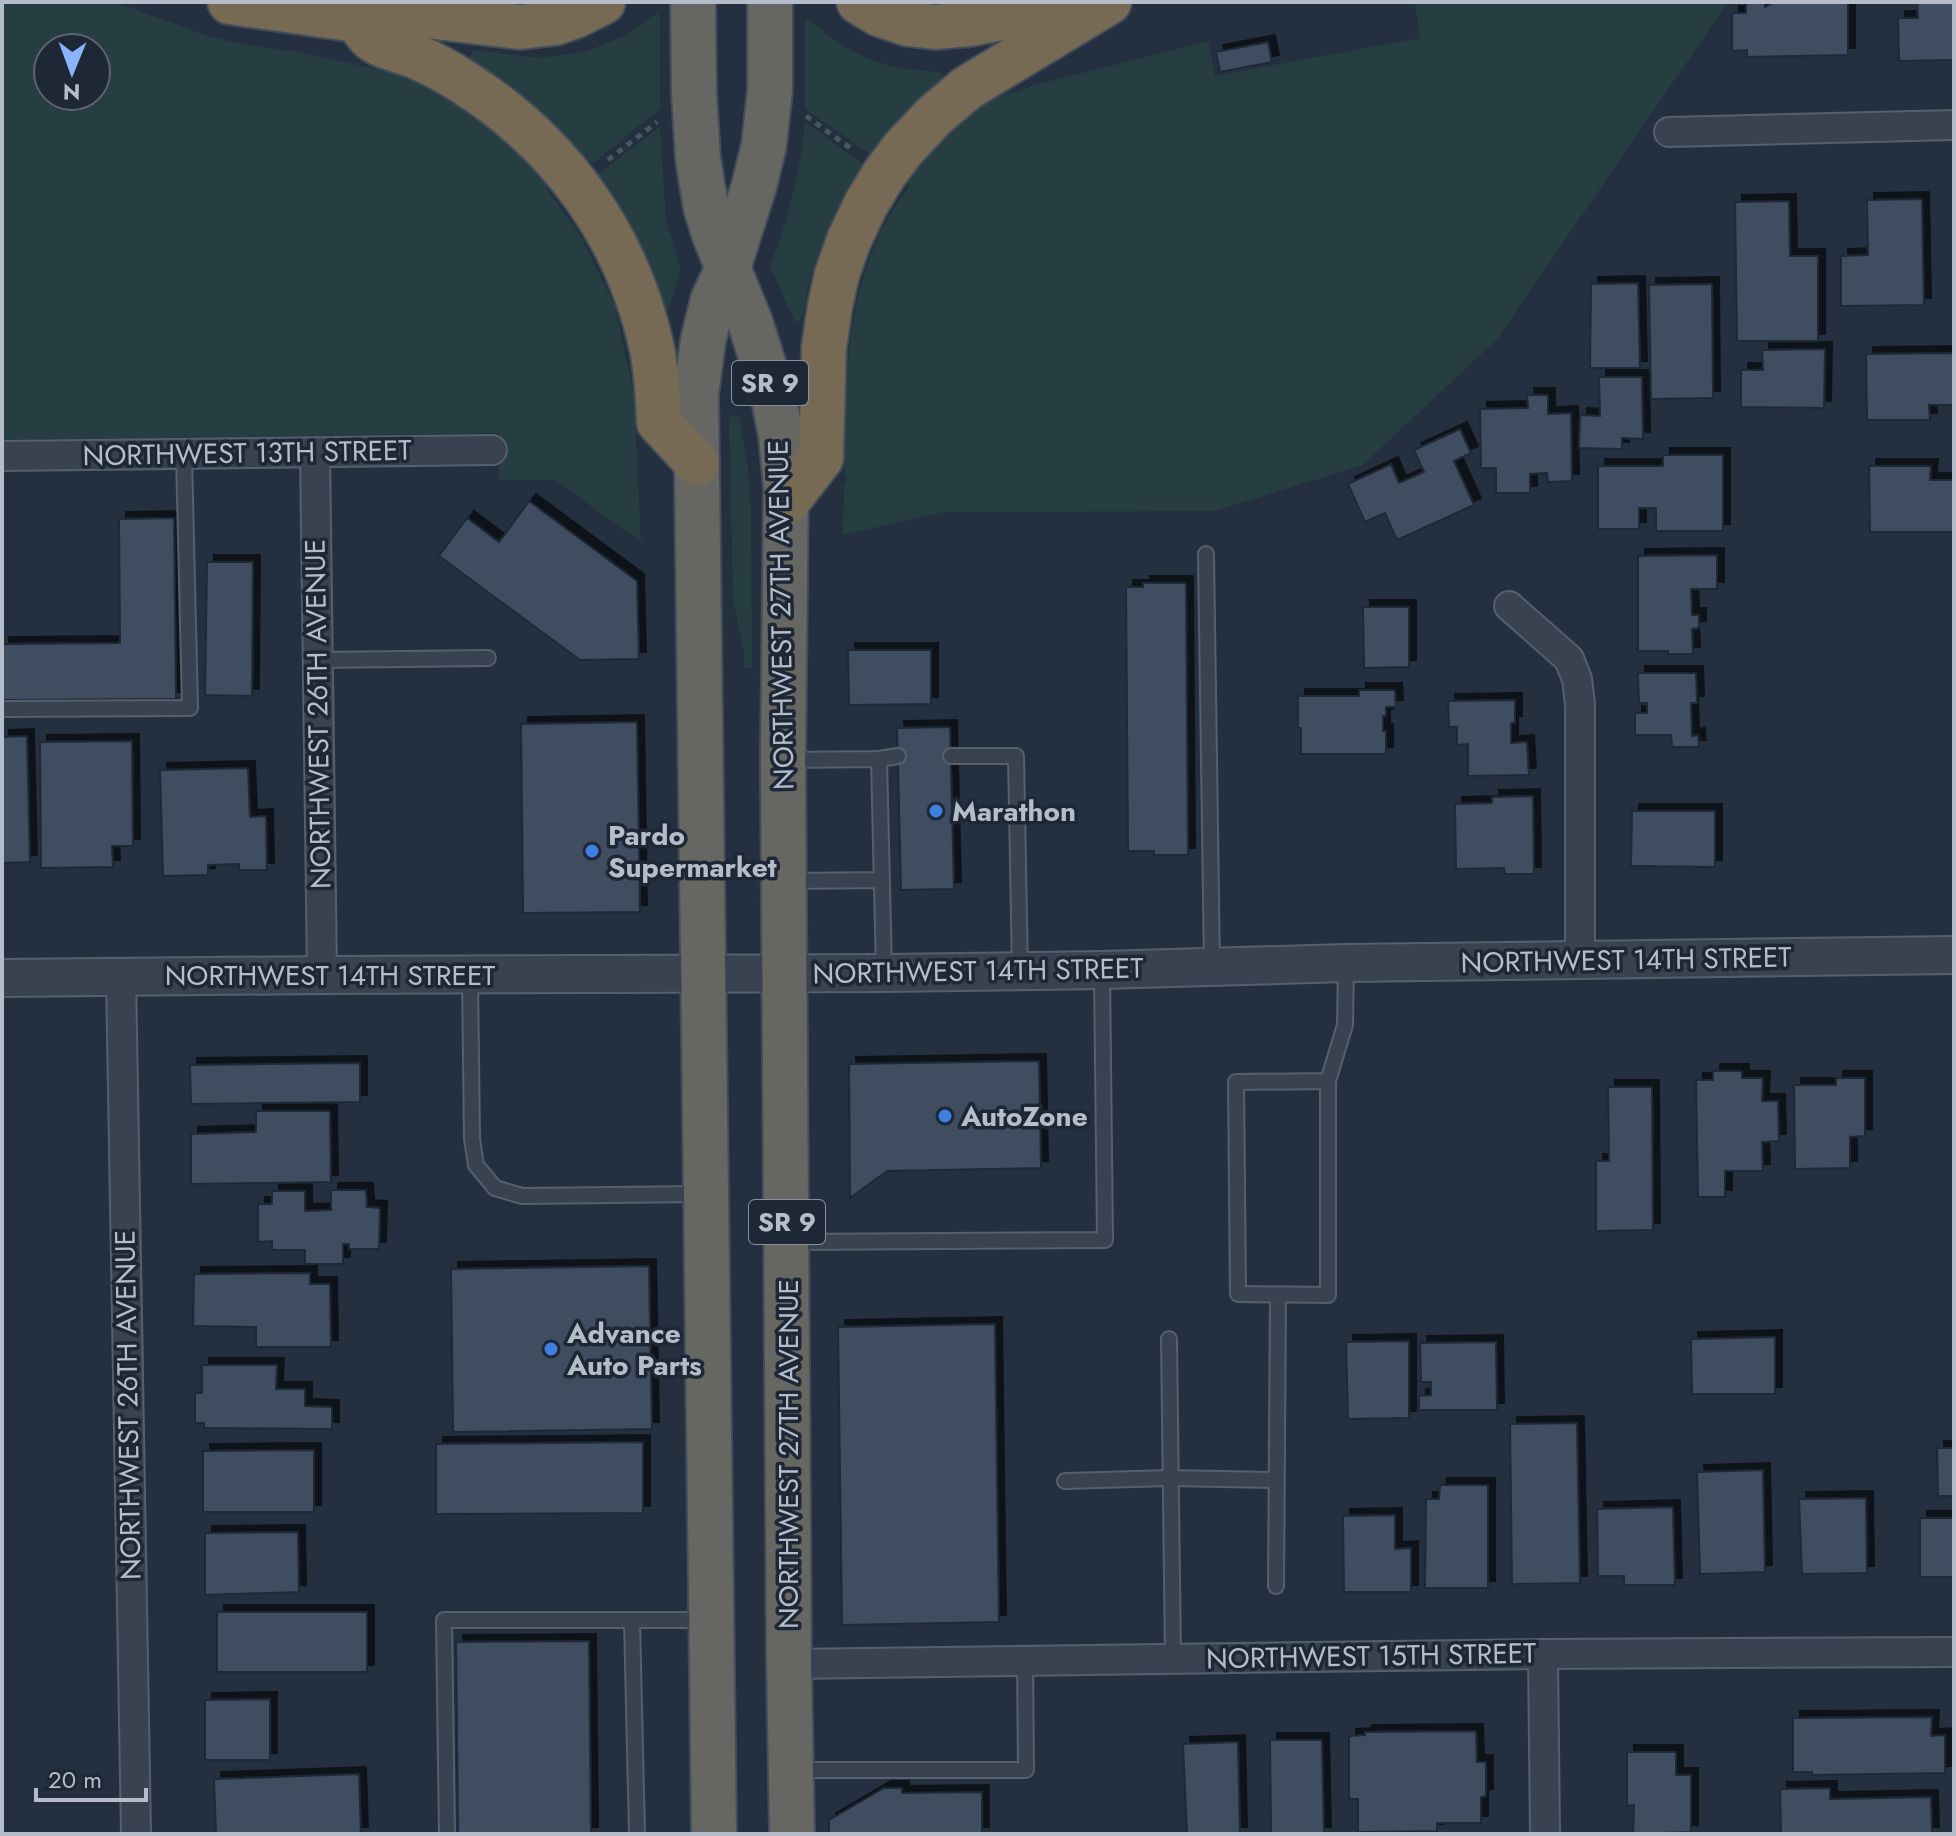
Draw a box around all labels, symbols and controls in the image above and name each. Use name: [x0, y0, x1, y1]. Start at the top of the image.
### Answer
north arrow: [32, 32, 112, 112]
text: N: [63, 76, 81, 108]
road number: SR 9: [732, 361, 808, 405]
street label: NORTHWEST 13TH STREET: [82, 430, 412, 476]
street label: NORTHWEST 27TH AVENUE: [757, 440, 805, 790]
street label: NORTHWEST 26TH AVENUE: [294, 539, 342, 889]
place label: Marathon: [952, 791, 1076, 832]
marker: Marathon: [927, 802, 945, 820]
place label: Pardo Supermarket: [608, 815, 777, 888]
marker: Pardo Supermarket: [583, 842, 601, 860]
street label: NORTHWEST 14TH STREET: [1460, 937, 1792, 983]
street label: NORTHWEST 14TH STREET: [812, 948, 1144, 994]
street label: NORTHWEST 14TH STREET: [165, 955, 495, 996]
place label: AutoZone: [960, 1096, 1088, 1137]
marker: AutoZone: [936, 1107, 954, 1125]
road number: SR 9: [749, 1200, 825, 1244]
street label: NORTHWEST 26TH AVENUE: [104, 1230, 152, 1580]
street label: NORTHWEST 27TH AVENUE: [768, 1279, 809, 1629]
place label: Advance Auto Parts: [566, 1313, 702, 1386]
marker: Advance Auto Parts: [542, 1340, 560, 1358]
street label: NORTHWEST 15TH STREET: [1206, 1633, 1536, 1679]
scale bar: [36, 1752, 146, 1802]
text: 20 m: [48, 1762, 102, 1797]

